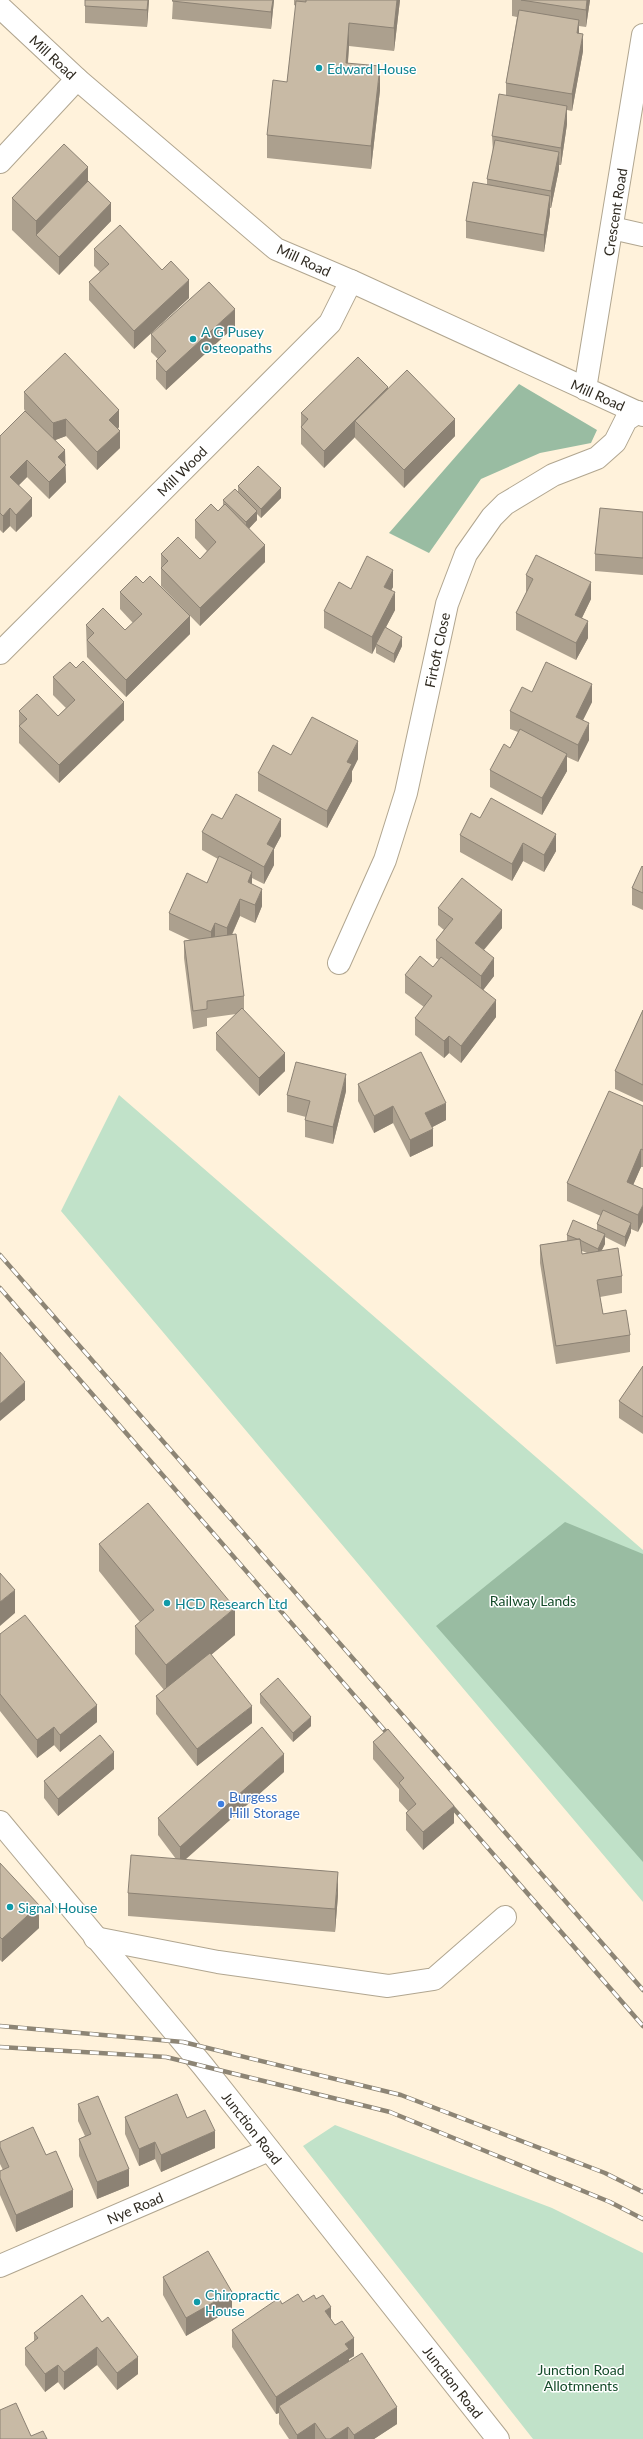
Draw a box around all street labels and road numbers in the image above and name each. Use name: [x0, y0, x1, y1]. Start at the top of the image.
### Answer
street label: Mill Road: [26, 31, 80, 83]
street label: Crescent Road: [600, 167, 630, 257]
street label: Mill Road: [274, 240, 334, 280]
street label: Mill Road: [568, 376, 628, 414]
street label: Mill Wood: [153, 442, 211, 500]
street label: Firtoft Close: [421, 611, 453, 689]
street label: Junction Road: [219, 2088, 285, 2168]
street label: Nye Road: [104, 2189, 166, 2227]
street label: Junction Road: [420, 2342, 486, 2422]

